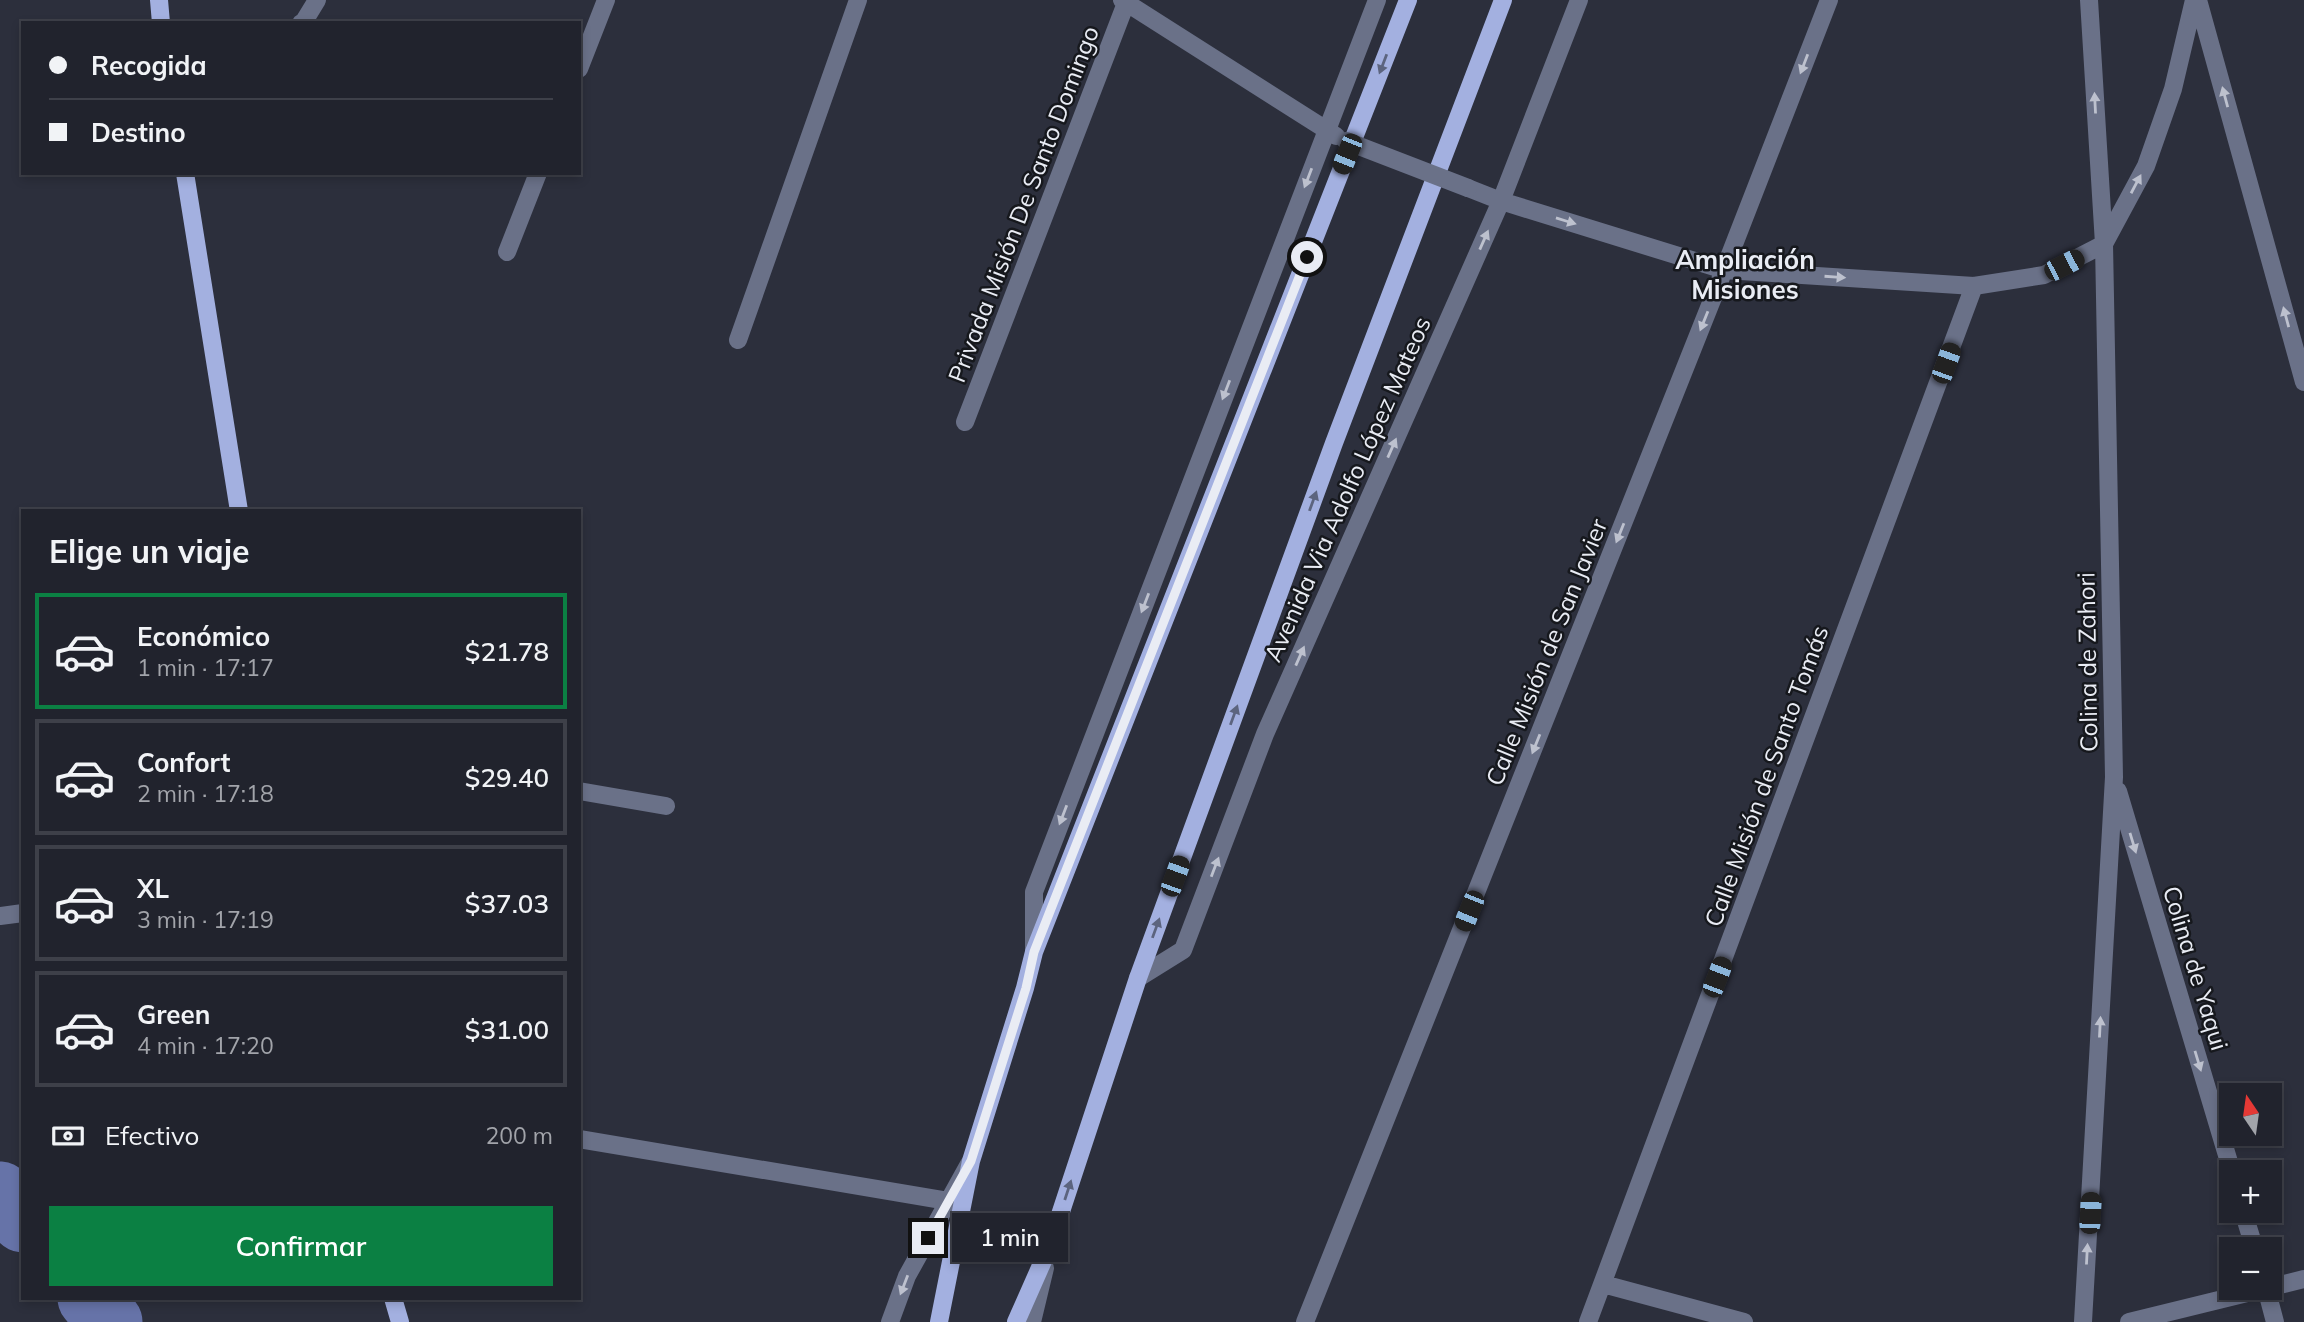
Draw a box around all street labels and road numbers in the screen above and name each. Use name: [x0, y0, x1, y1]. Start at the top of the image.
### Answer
street label: Privada Misión De Santo Domingo: [941, 22, 1105, 386]
street label: Avenida Via Adolfo López Mateos: [1257, 312, 1437, 666]
street label: Calle Misión de San Javier: [1479, 514, 1613, 790]
street label: Colina de Zahori: [2070, 572, 2104, 752]
street label: Calle Misión de Santo Tomás: [1697, 621, 1835, 931]
street label: Colina de Yaqui: [2157, 882, 2235, 1054]

